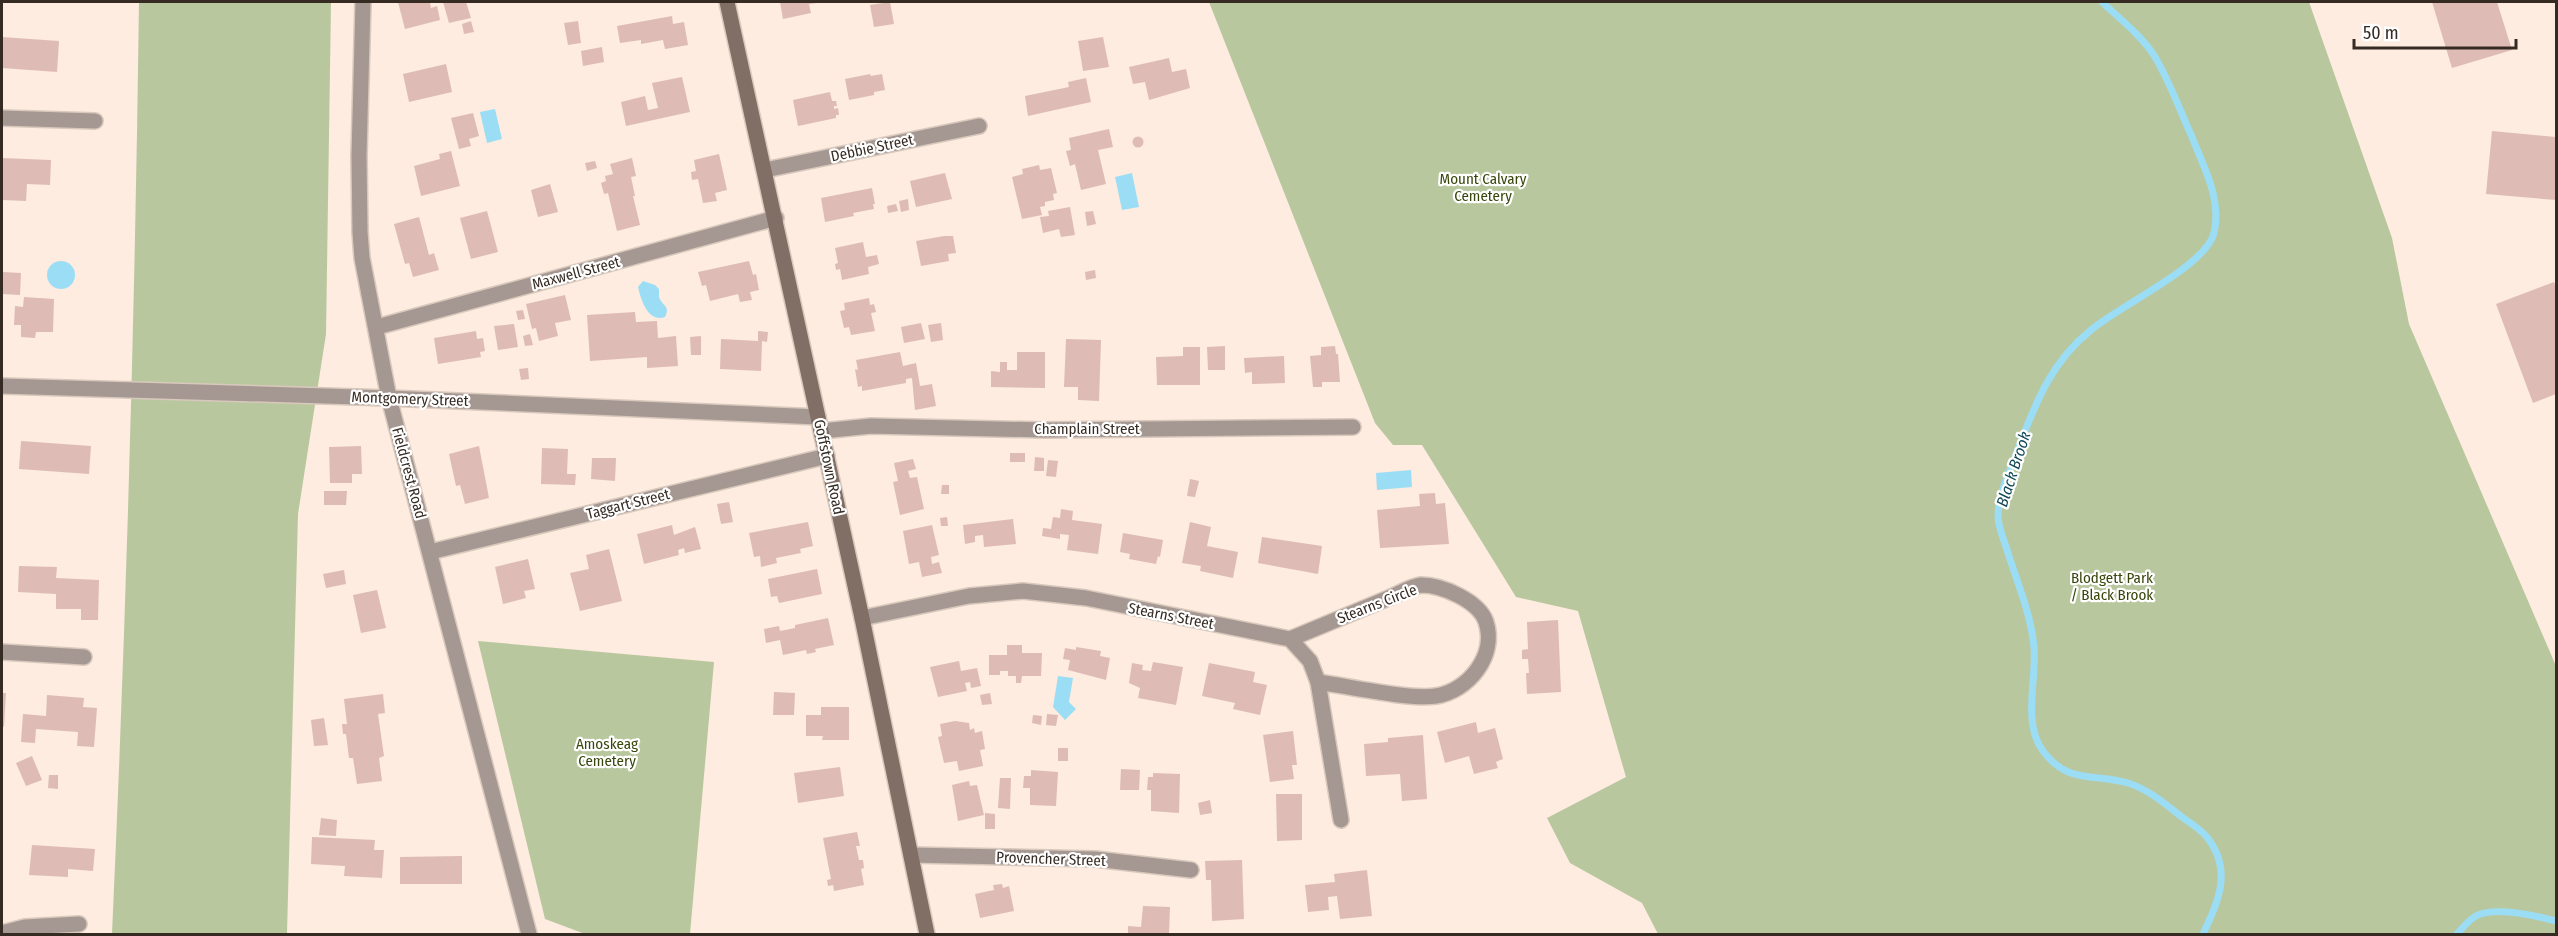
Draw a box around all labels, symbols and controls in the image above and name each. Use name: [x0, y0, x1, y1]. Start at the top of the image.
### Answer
scale bar: [2354, 12, 2516, 50]
text: 50 m: [2363, 22, 2399, 44]
street label: Debbie Street: [829, 130, 915, 166]
park label: Mount Calvary Cemetery: [1440, 170, 1527, 205]
street label: Maxwell Street: [530, 253, 622, 293]
street label: Montgomery Street: [351, 388, 469, 410]
street label: Goffstown Road: [810, 418, 848, 516]
street label: Champlain Street: [1034, 420, 1140, 438]
street label: Fieldcrest Road: [388, 425, 430, 521]
water label: Black Brook: [1992, 429, 2035, 509]
street label: Taggart Street: [585, 485, 672, 523]
park label: Blodgett Park / Black Brook: [2071, 569, 2153, 604]
street label: Stearns Circle: [1335, 581, 1419, 627]
street label: Stearns Street: [1127, 599, 1215, 633]
park label: Amoskeag Cemetery: [576, 735, 638, 770]
street label: Provencher Street: [996, 848, 1106, 870]

